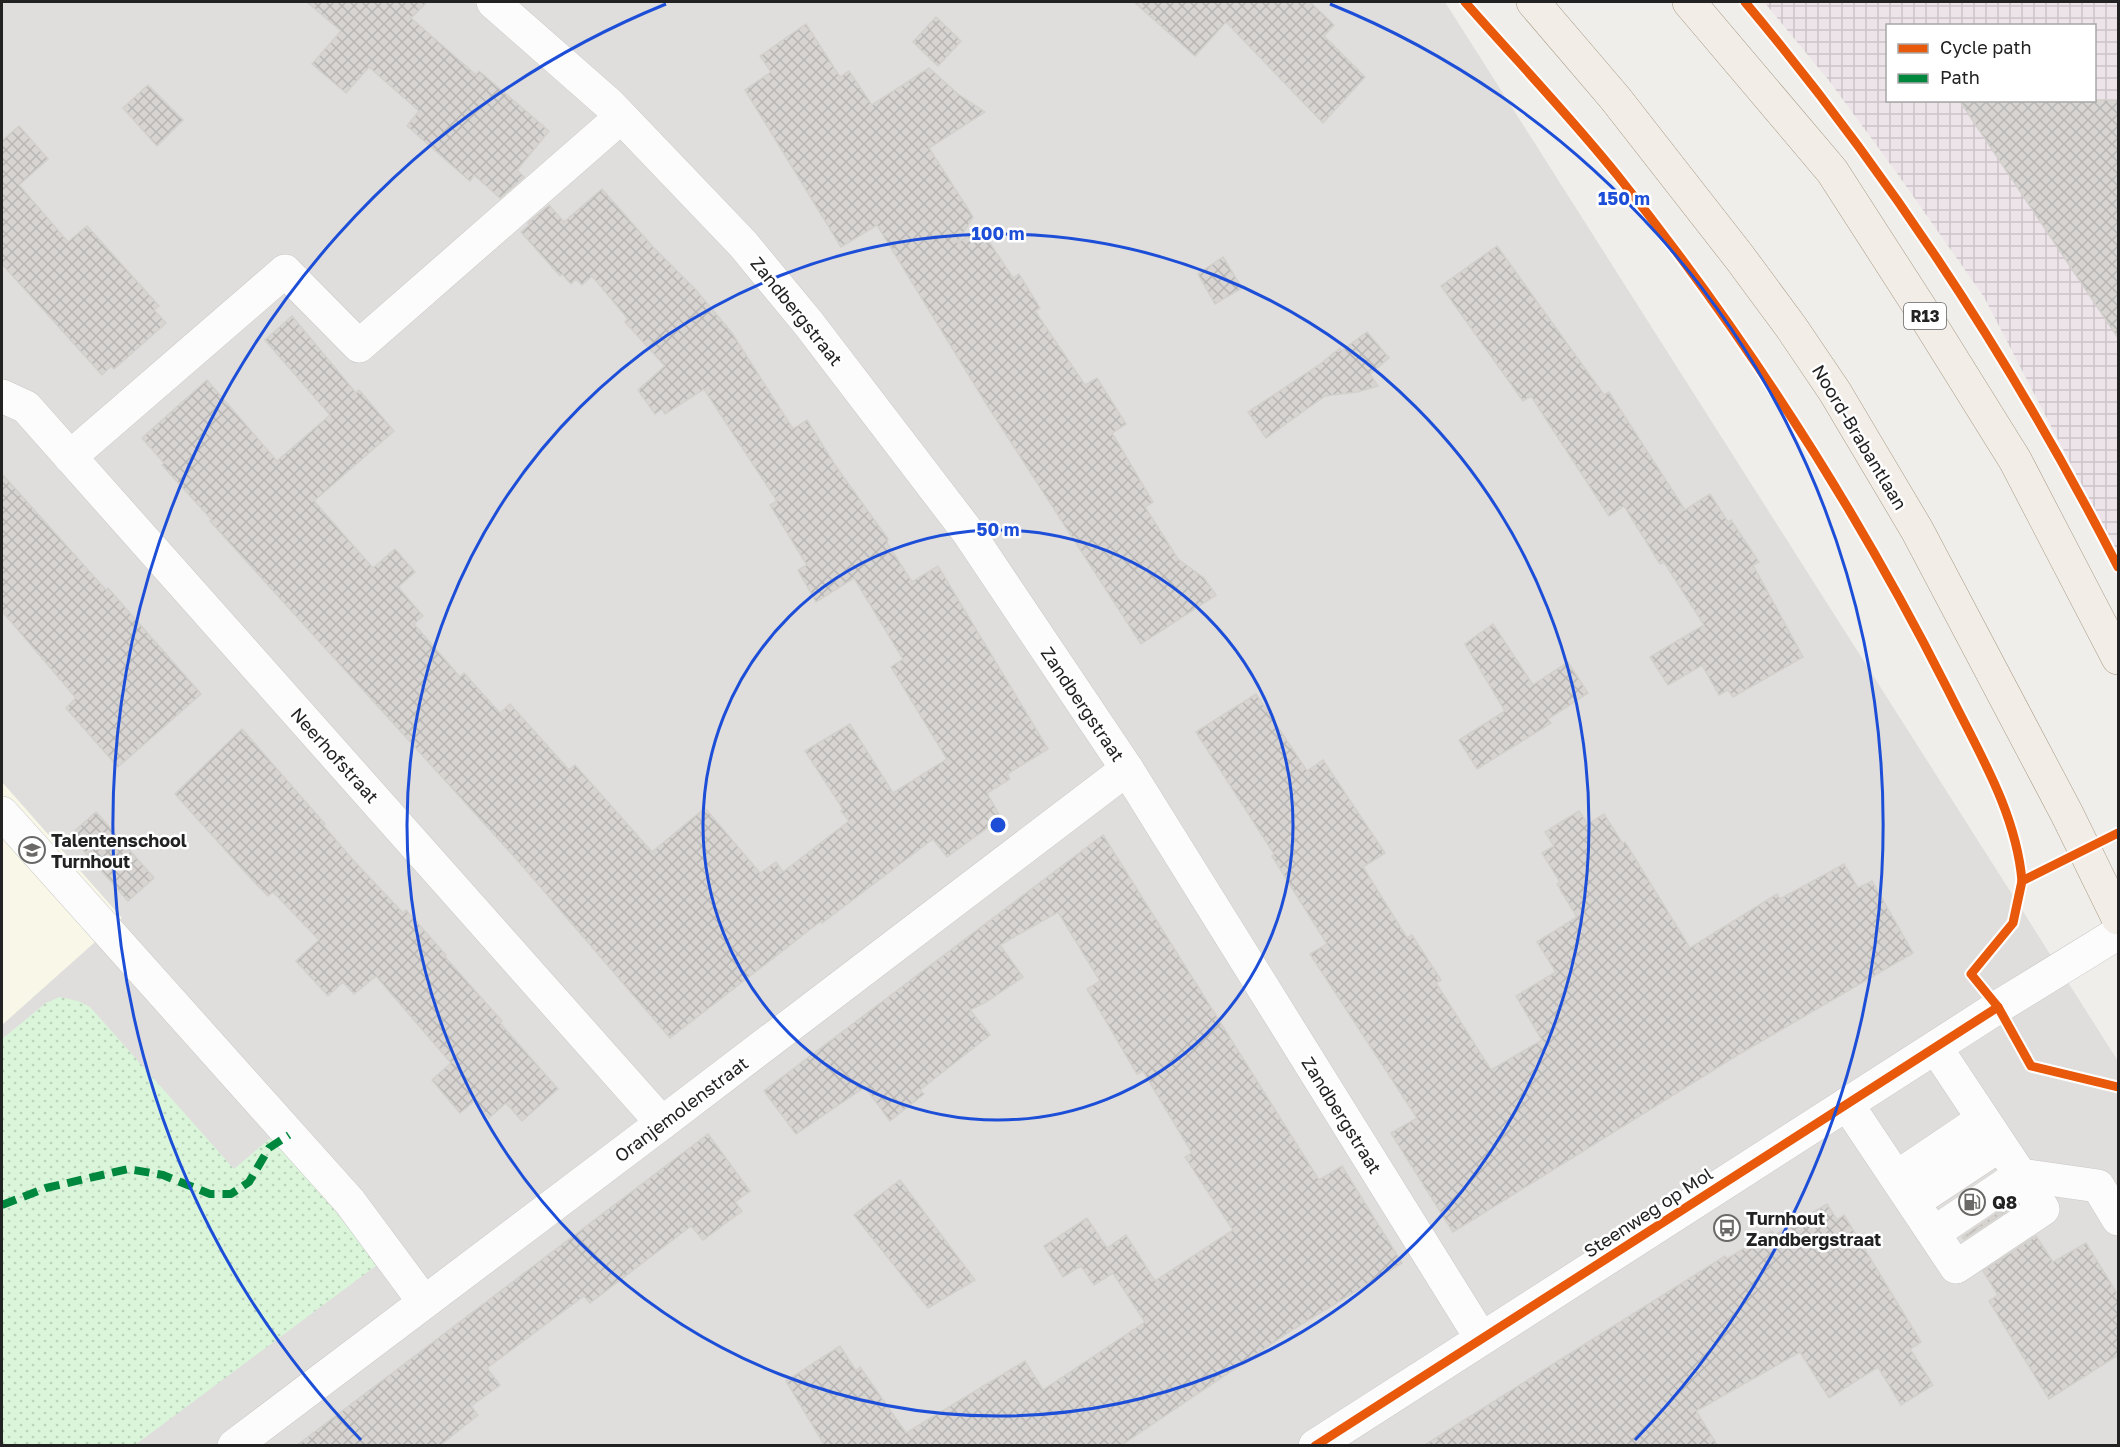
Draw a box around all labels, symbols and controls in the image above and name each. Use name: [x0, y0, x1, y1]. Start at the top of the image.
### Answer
legend: [1886, 24, 2096, 102]
text: Cycle path: [1940, 36, 2032, 58]
text: Path: [1940, 66, 1980, 88]
text: 150 m: [1598, 187, 1650, 209]
text: 100 m: [972, 222, 1024, 244]
street label: Zandbergstraat: [746, 252, 848, 370]
road number: R13: [1904, 303, 1946, 329]
street label: Noord-Brabantlaan: [1808, 360, 1912, 514]
text: 50 m: [977, 518, 1019, 540]
street label: Zandbergstraat: [1037, 643, 1129, 765]
street label: Neerhofstraat: [286, 703, 384, 807]
centre of rings: [988, 815, 1008, 835]
place label: Talentenschool Turnhout: [51, 829, 187, 872]
school or university icon: Talentenschool Turnhout: [17, 835, 47, 865]
street label: Oranjemolenstraat: [610, 1052, 752, 1166]
street label: Zandbergstraat: [1297, 1053, 1387, 1177]
street label: Steenweg op Mol: [1580, 1162, 1717, 1262]
fuel station icon: Q8: [1957, 1187, 1987, 1217]
place label: Q8: [1992, 1191, 2017, 1213]
place label: Turnhout Zandbergstraat: [1746, 1207, 1881, 1250]
bus stop icon: Turnhout Zandbergstraat: [1712, 1213, 1742, 1243]

